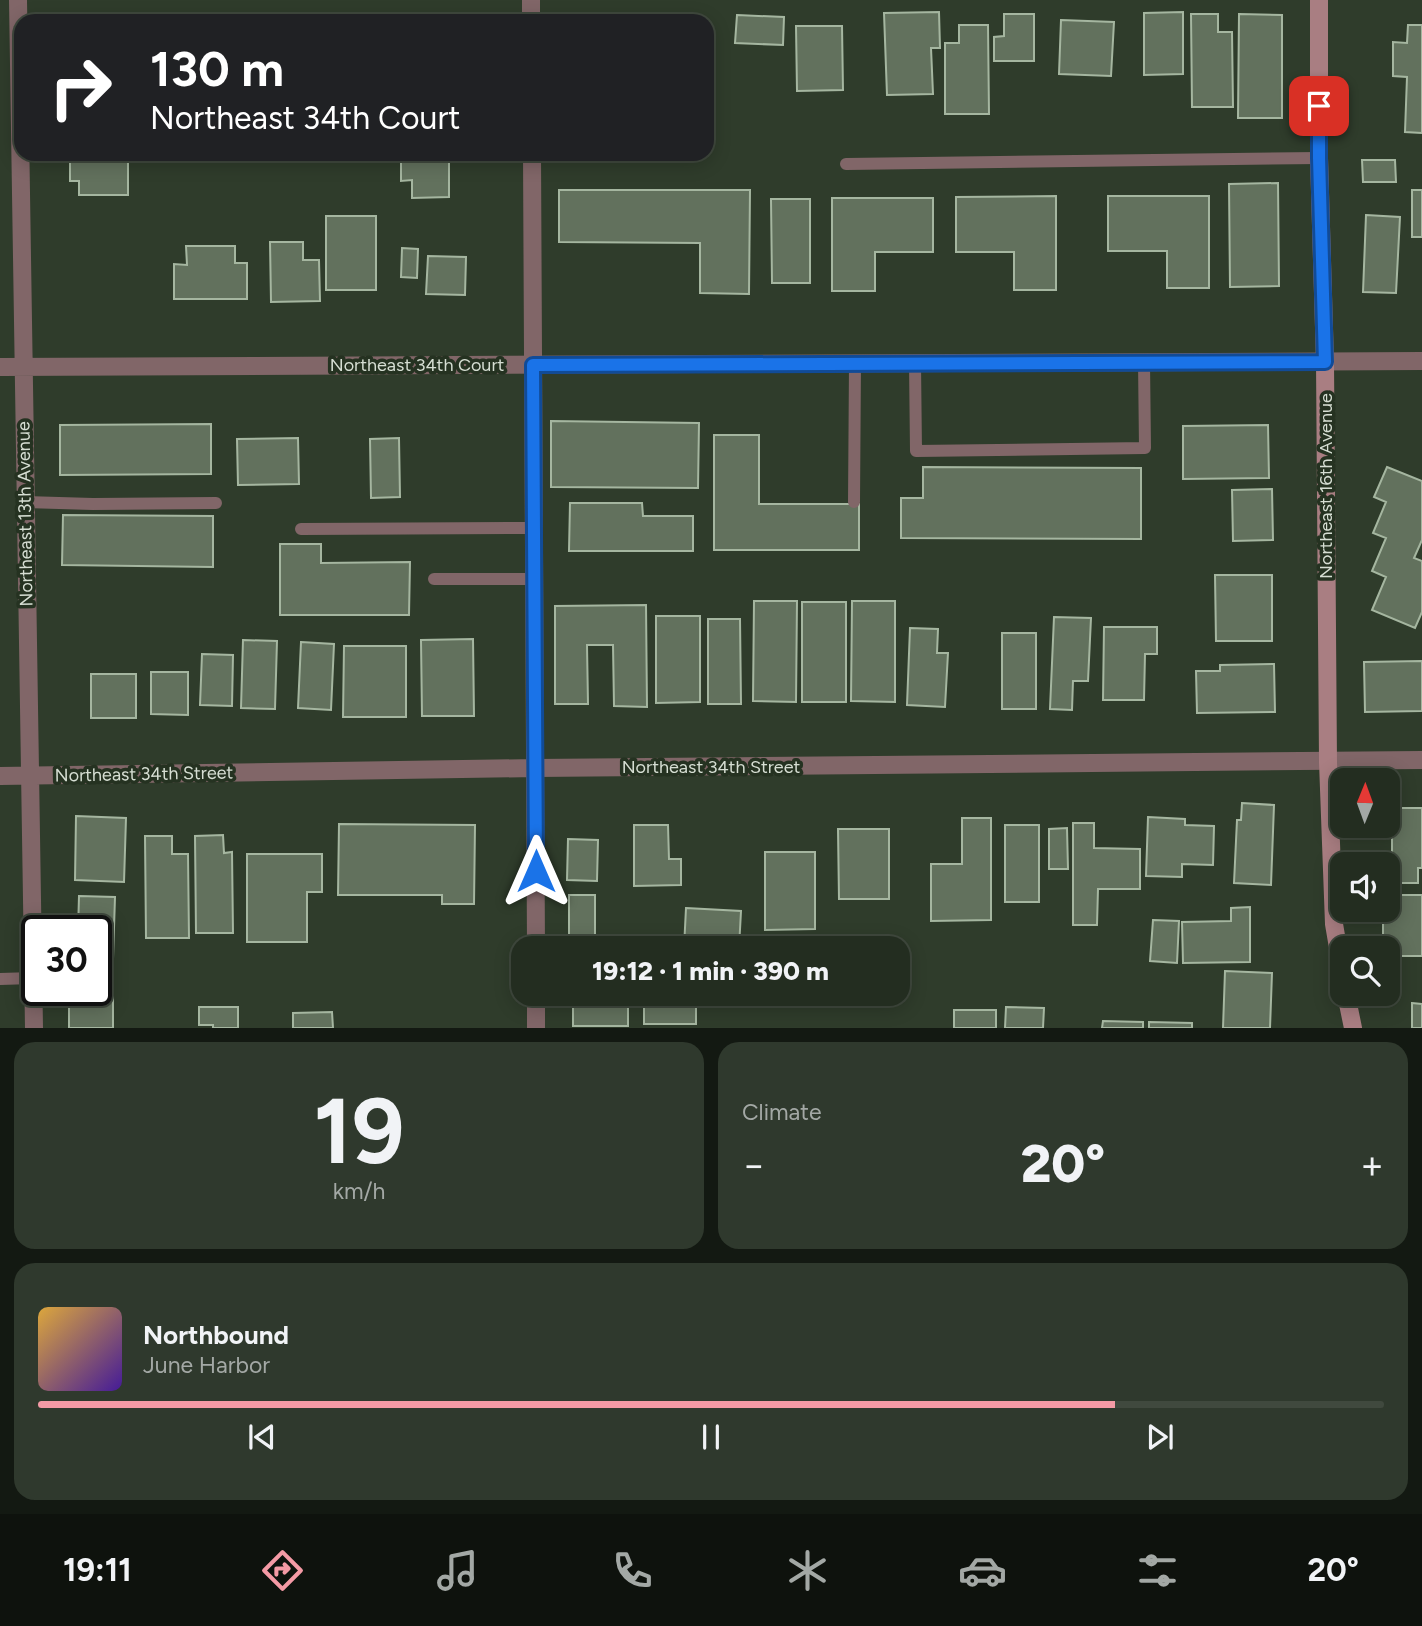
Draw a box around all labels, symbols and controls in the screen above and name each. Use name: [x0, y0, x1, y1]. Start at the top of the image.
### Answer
text: 130 m: [150, 39, 284, 98]
icon: right: [35, 42, 126, 133]
pin: [1289, 76, 1349, 136]
icon: arrive: [1300, 87, 1338, 125]
text: Northeast 34th Court: [150, 99, 460, 137]
street label: Northeast 34th Court: [330, 354, 504, 376]
street label: Northeast 16th Avenue: [1315, 393, 1337, 579]
street label: Northeast 13th Avenue: [12, 421, 38, 607]
street label: Northeast 34th Street: [622, 756, 800, 778]
street label: Northeast 34th Street: [55, 761, 234, 787]
north arrow: [1330, 768, 1400, 838]
map controls: [1330, 768, 1400, 1006]
position arrow: [499, 834, 573, 908]
button: sound: [1330, 852, 1400, 922]
speed limit sign: 30: [21, 915, 112, 1006]
button: search: [1330, 936, 1400, 1006]
text: 19:12 · 1 min · 390 m: [592, 955, 829, 987]
text: 19: [313, 1077, 405, 1186]
text: Climate: [742, 1098, 821, 1126]
text: 20°: [1021, 1133, 1105, 1195]
text: −: [742, 1142, 766, 1188]
text: +: [1360, 1142, 1384, 1188]
text: km/h: [333, 1177, 385, 1205]
text: Northbound: [143, 1319, 289, 1351]
text: June Harbor: [143, 1351, 270, 1379]
icon: previous: [243, 1418, 281, 1456]
icon: pause: [692, 1418, 730, 1456]
icon: next: [1141, 1418, 1179, 1456]
icon: directions: [258, 1546, 307, 1595]
icon: music: [433, 1546, 482, 1595]
icon: phone: [608, 1546, 657, 1595]
icon: climate: [783, 1546, 832, 1595]
icon: car: [958, 1546, 1007, 1595]
icon: filters: [1133, 1546, 1182, 1595]
text: 19:11: [63, 1551, 132, 1589]
text: 20°: [1308, 1551, 1359, 1589]

